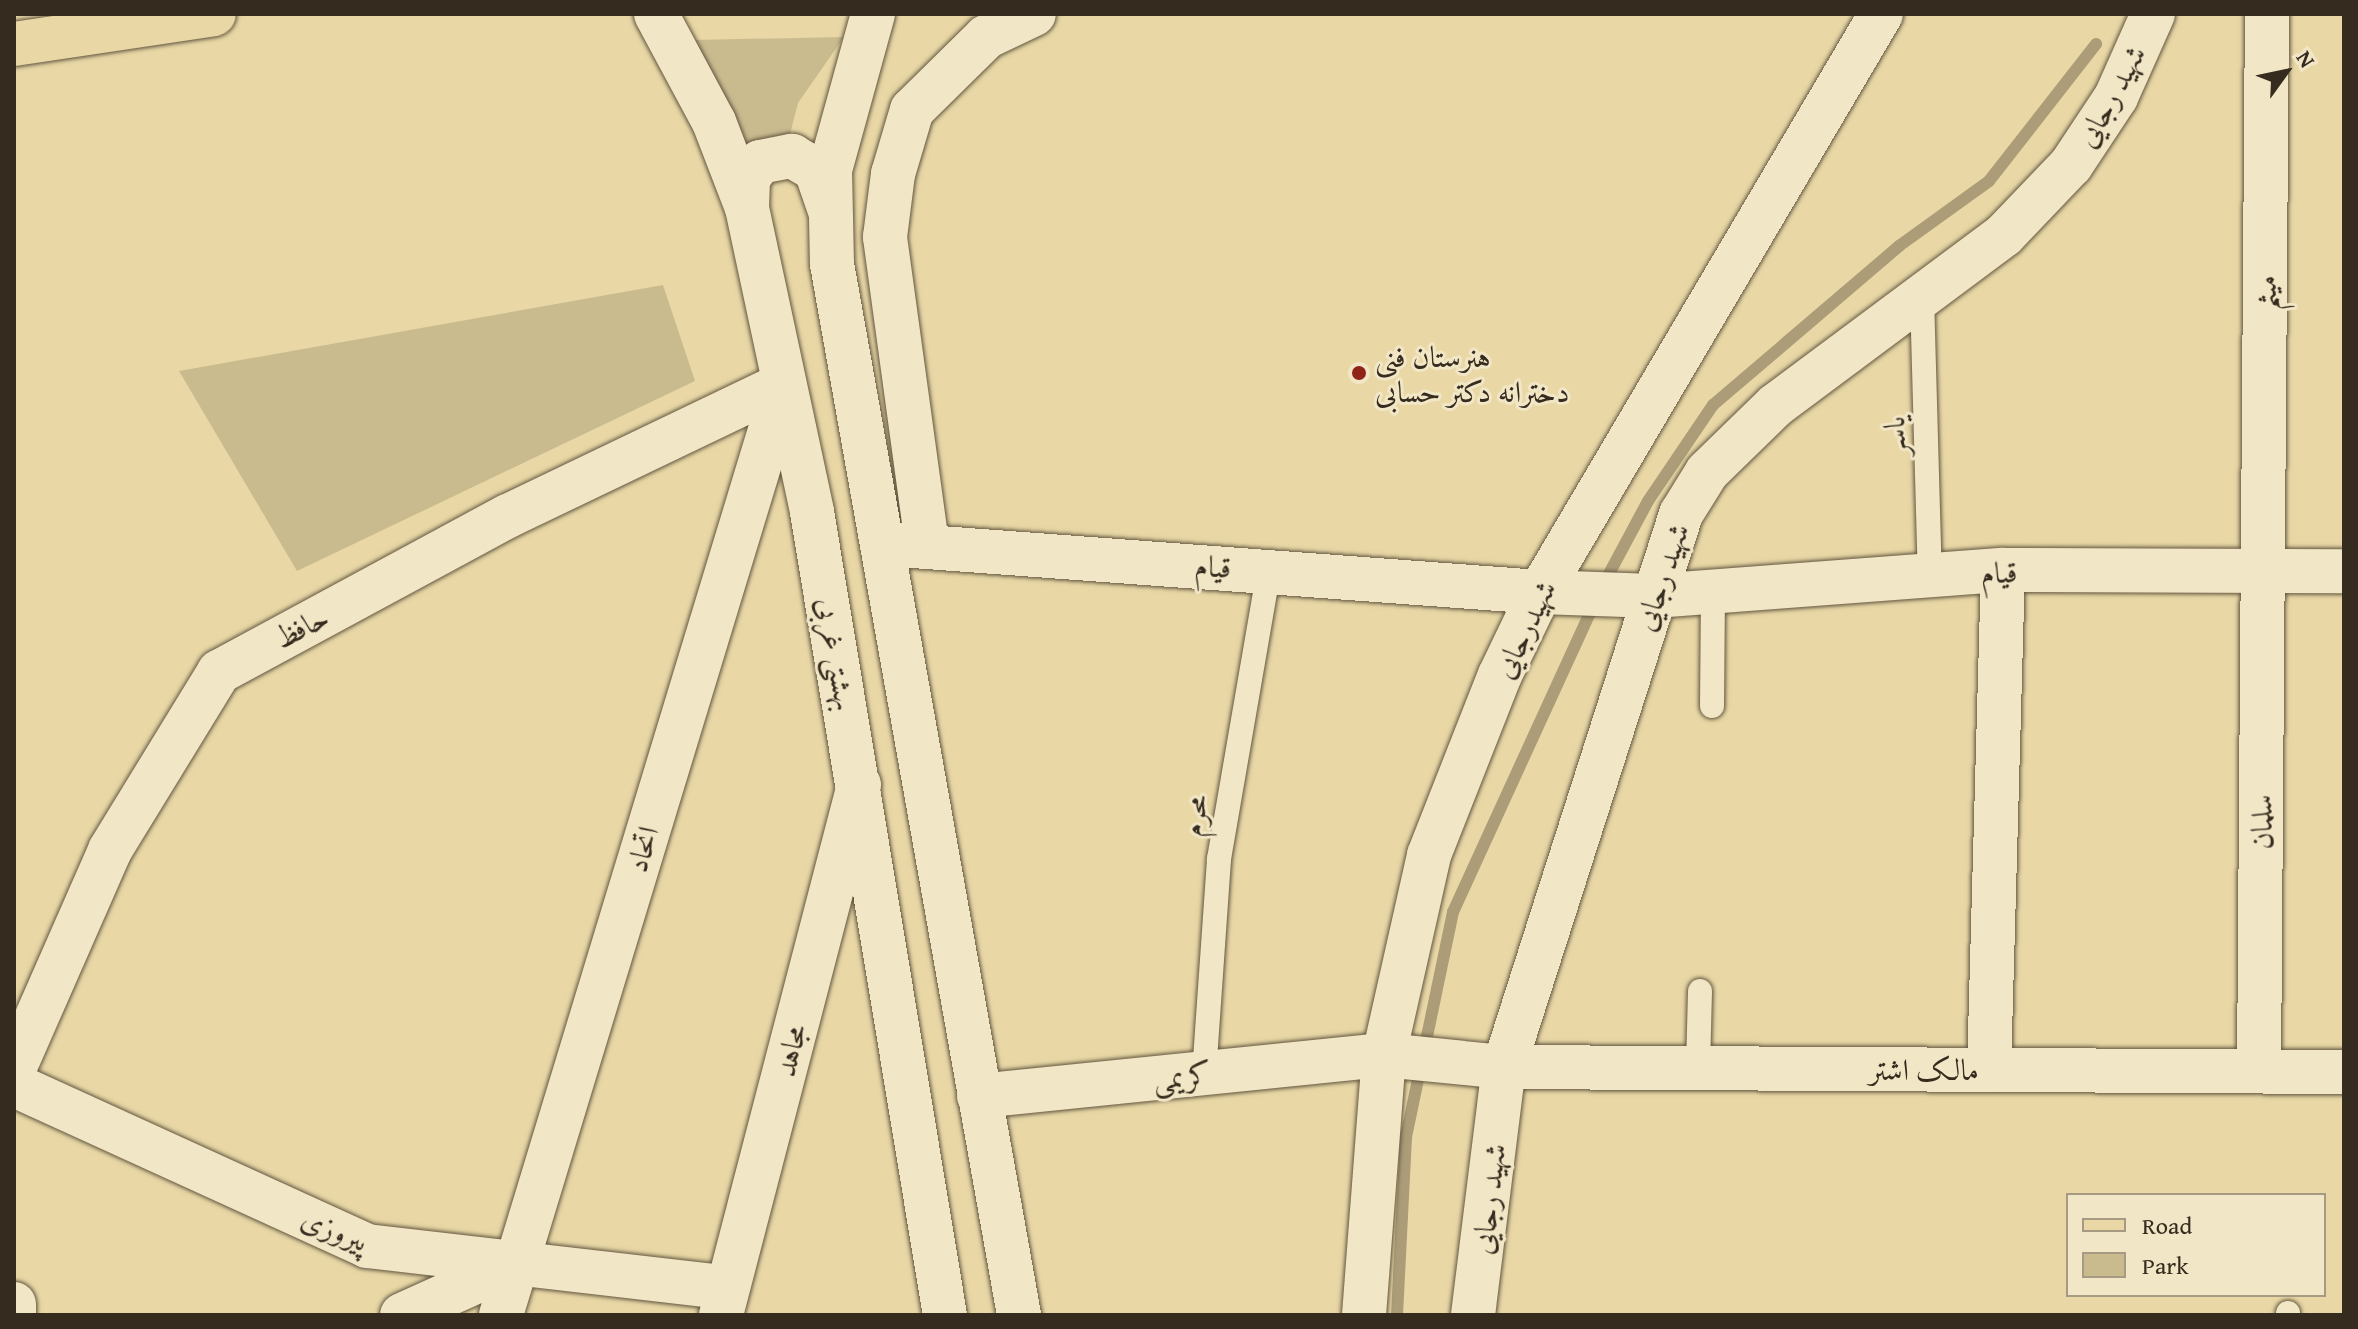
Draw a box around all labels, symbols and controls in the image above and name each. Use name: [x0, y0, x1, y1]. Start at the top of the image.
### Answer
north arrow: [2246, 32, 2326, 112]
street label: شهید رجایی: [2067, 39, 2153, 153]
text: N: [2289, 44, 2324, 74]
street label: میثم: [2247, 275, 2283, 311]
place label: هنرستان فنی دخترانه دکتر حسابی: [1375, 338, 1569, 408]
marker: هنرستان فنی دخترانه دکتر حسابی: [1350, 364, 1368, 382]
street label: یاسر: [1875, 416, 1913, 456]
street label: شهید رجایی: [1626, 519, 1696, 635]
street label: قیام: [1193, 547, 1233, 585]
street label: قیام: [1980, 553, 2018, 591]
street label: شهیدرجایی: [1485, 574, 1563, 684]
street label: بهشتی غربی: [809, 594, 865, 714]
street label: حافظ: [268, 598, 334, 656]
street label: محرم: [1173, 791, 1215, 839]
street label: سلمان: [2243, 794, 2279, 850]
street label: اتحاد: [618, 822, 666, 876]
street label: مجاهد: [766, 1020, 814, 1080]
street label: مالک اشتر: [1869, 1051, 1979, 1087]
street label: کریمی: [1151, 1055, 1213, 1097]
street label: شهید رجایی: [1463, 1142, 1513, 1256]
legend: [2066, 1193, 2326, 1297]
street label: پیروزی: [296, 1199, 374, 1259]
text: Road: [2142, 1208, 2192, 1243]
text: Park: [2142, 1248, 2188, 1283]

